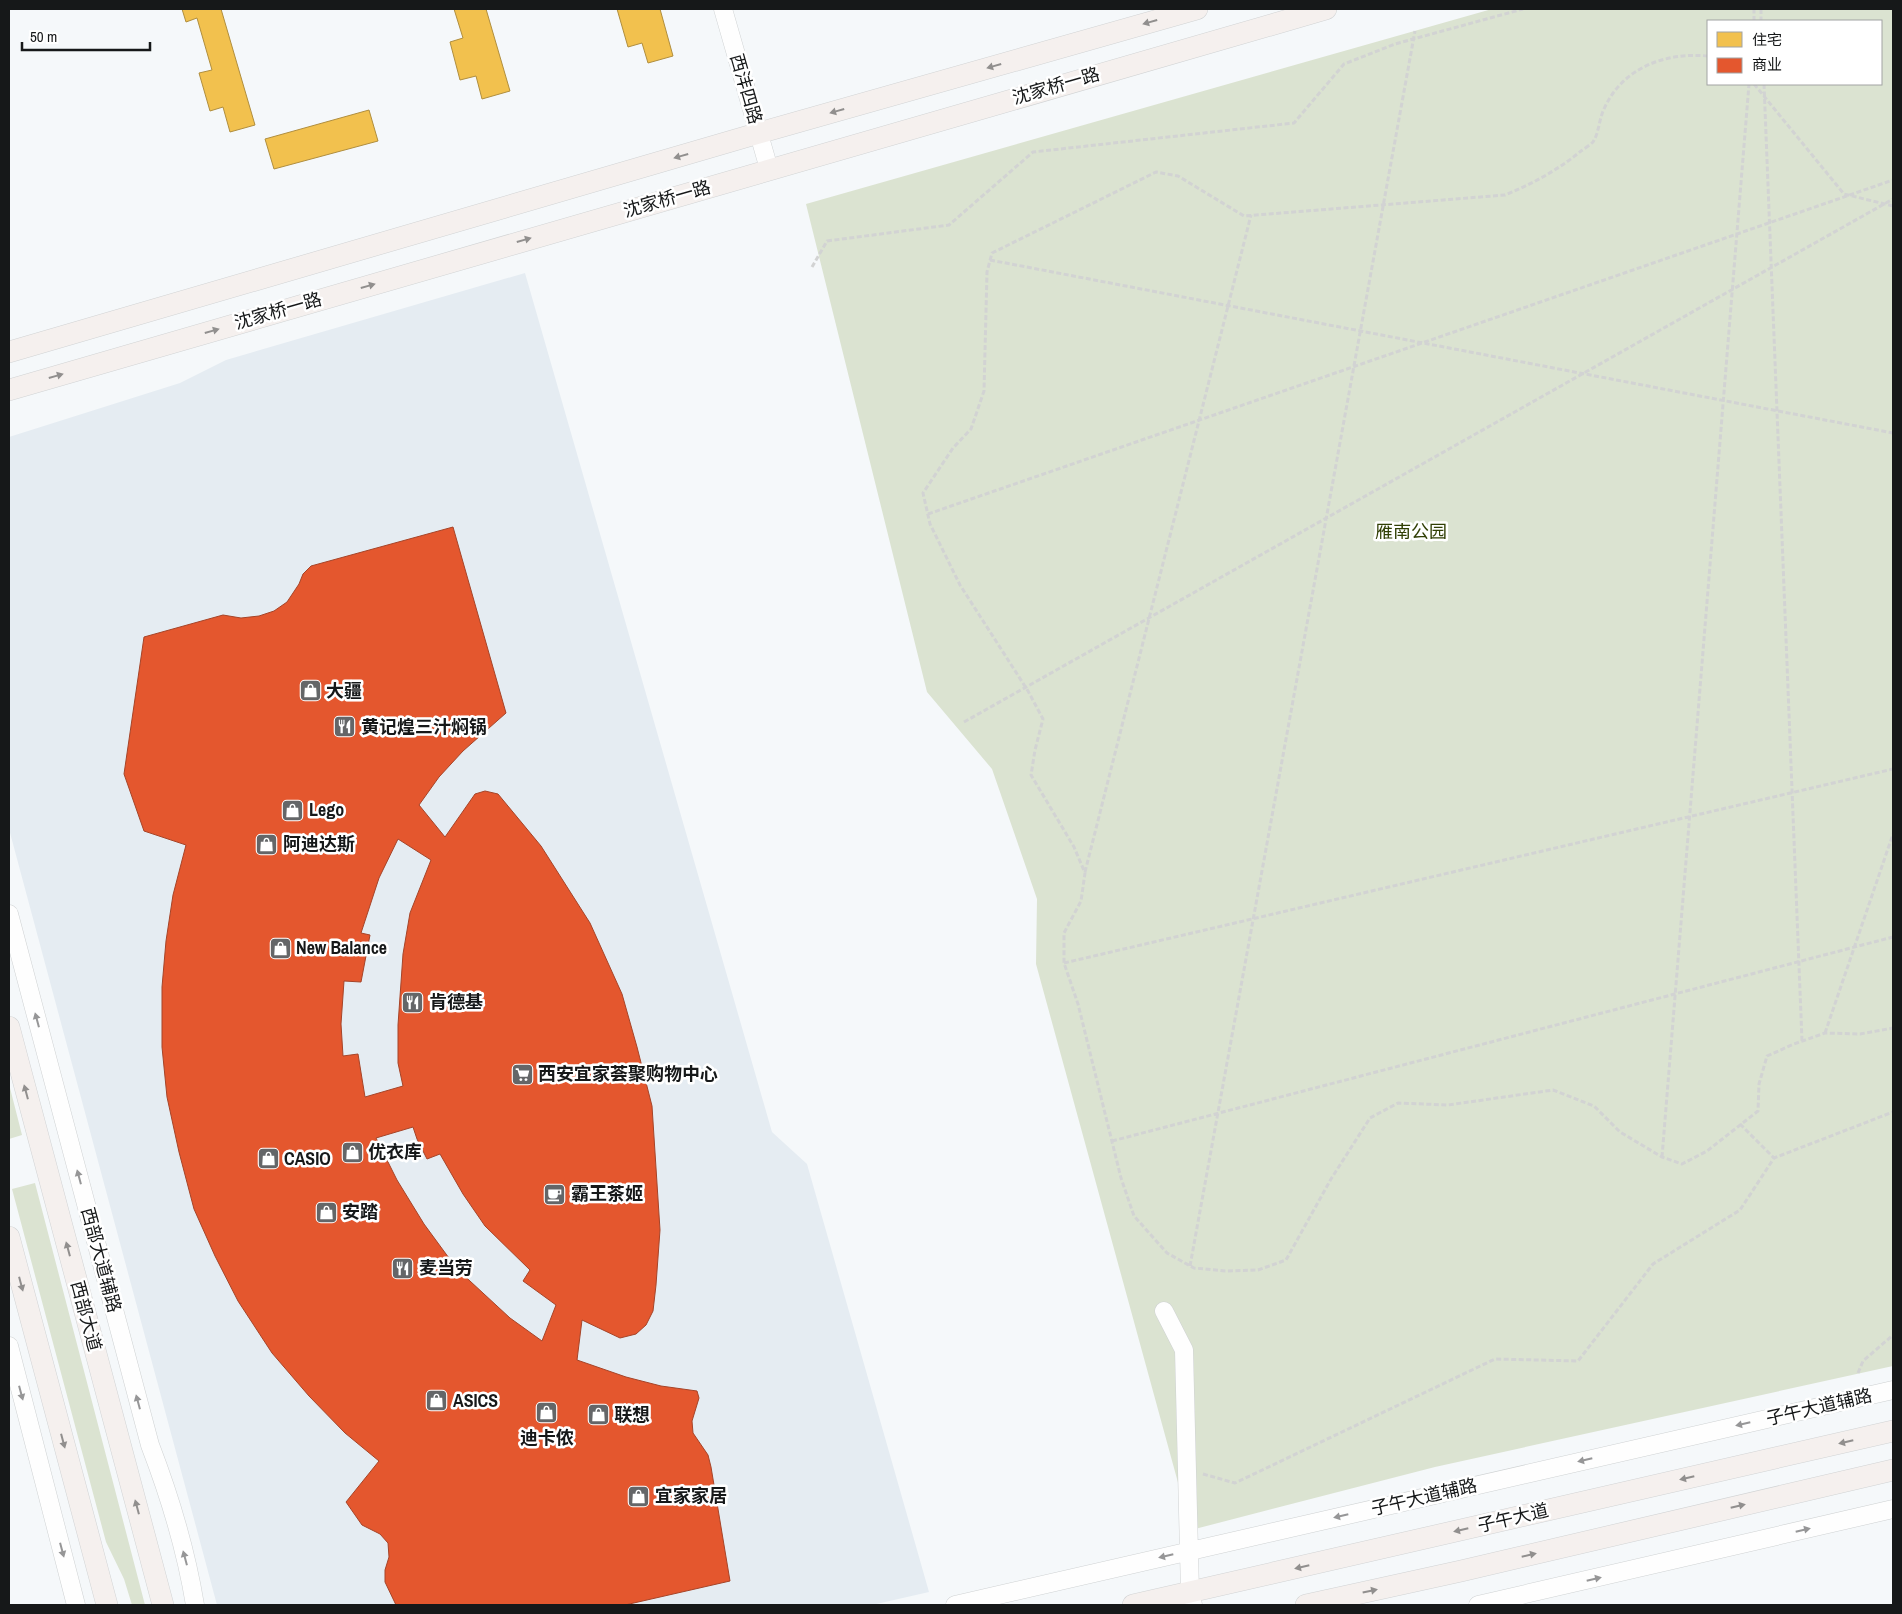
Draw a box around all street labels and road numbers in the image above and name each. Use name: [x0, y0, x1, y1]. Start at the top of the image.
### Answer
street label: 西沣四路: [725, 51, 768, 127]
street label: 沈家桥一路: [1009, 61, 1103, 110]
street label: 沈家桥一路: [620, 174, 714, 223]
street label: 沈家桥一路: [231, 286, 325, 335]
street label: 西部大道辅路: [77, 1205, 125, 1315]
street label: 西部大道: [66, 1278, 106, 1354]
street label: 子午大道辅路: [1763, 1382, 1874, 1431]
street label: 子午大道辅路: [1368, 1472, 1479, 1521]
street label: 子午大道: [1475, 1497, 1551, 1538]

